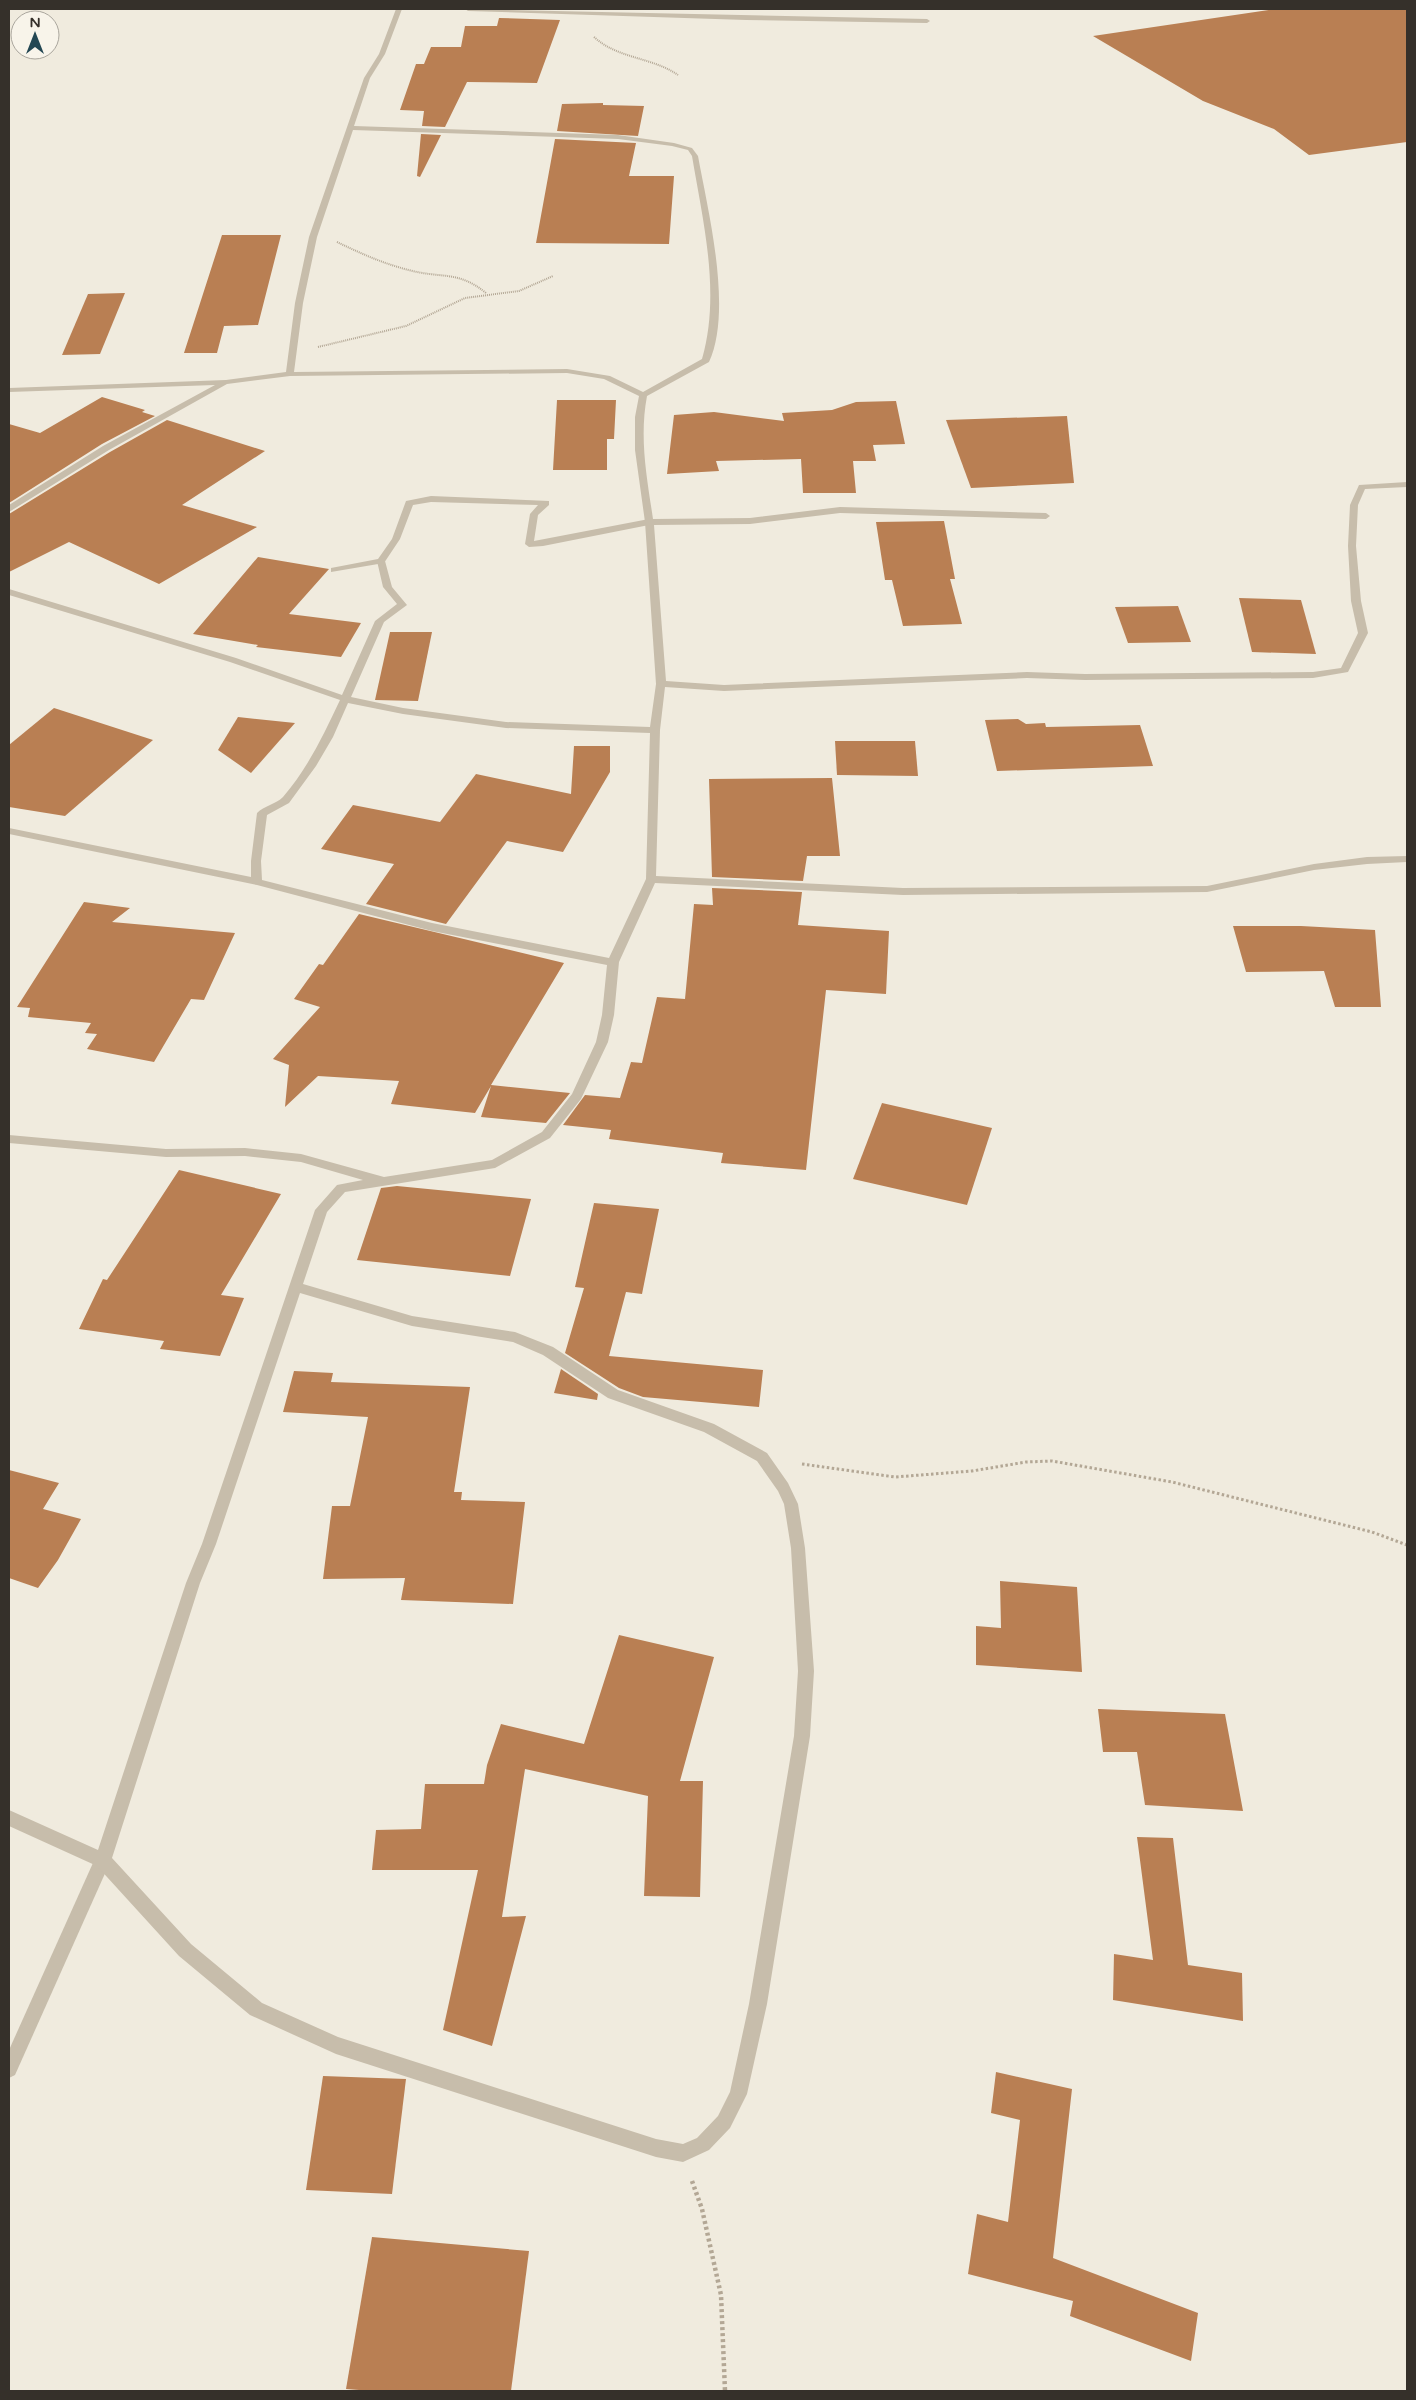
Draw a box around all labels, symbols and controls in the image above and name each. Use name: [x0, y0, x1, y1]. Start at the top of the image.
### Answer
north arrow: [10, 10, 60, 60]
text: N: [29, 14, 41, 31]

